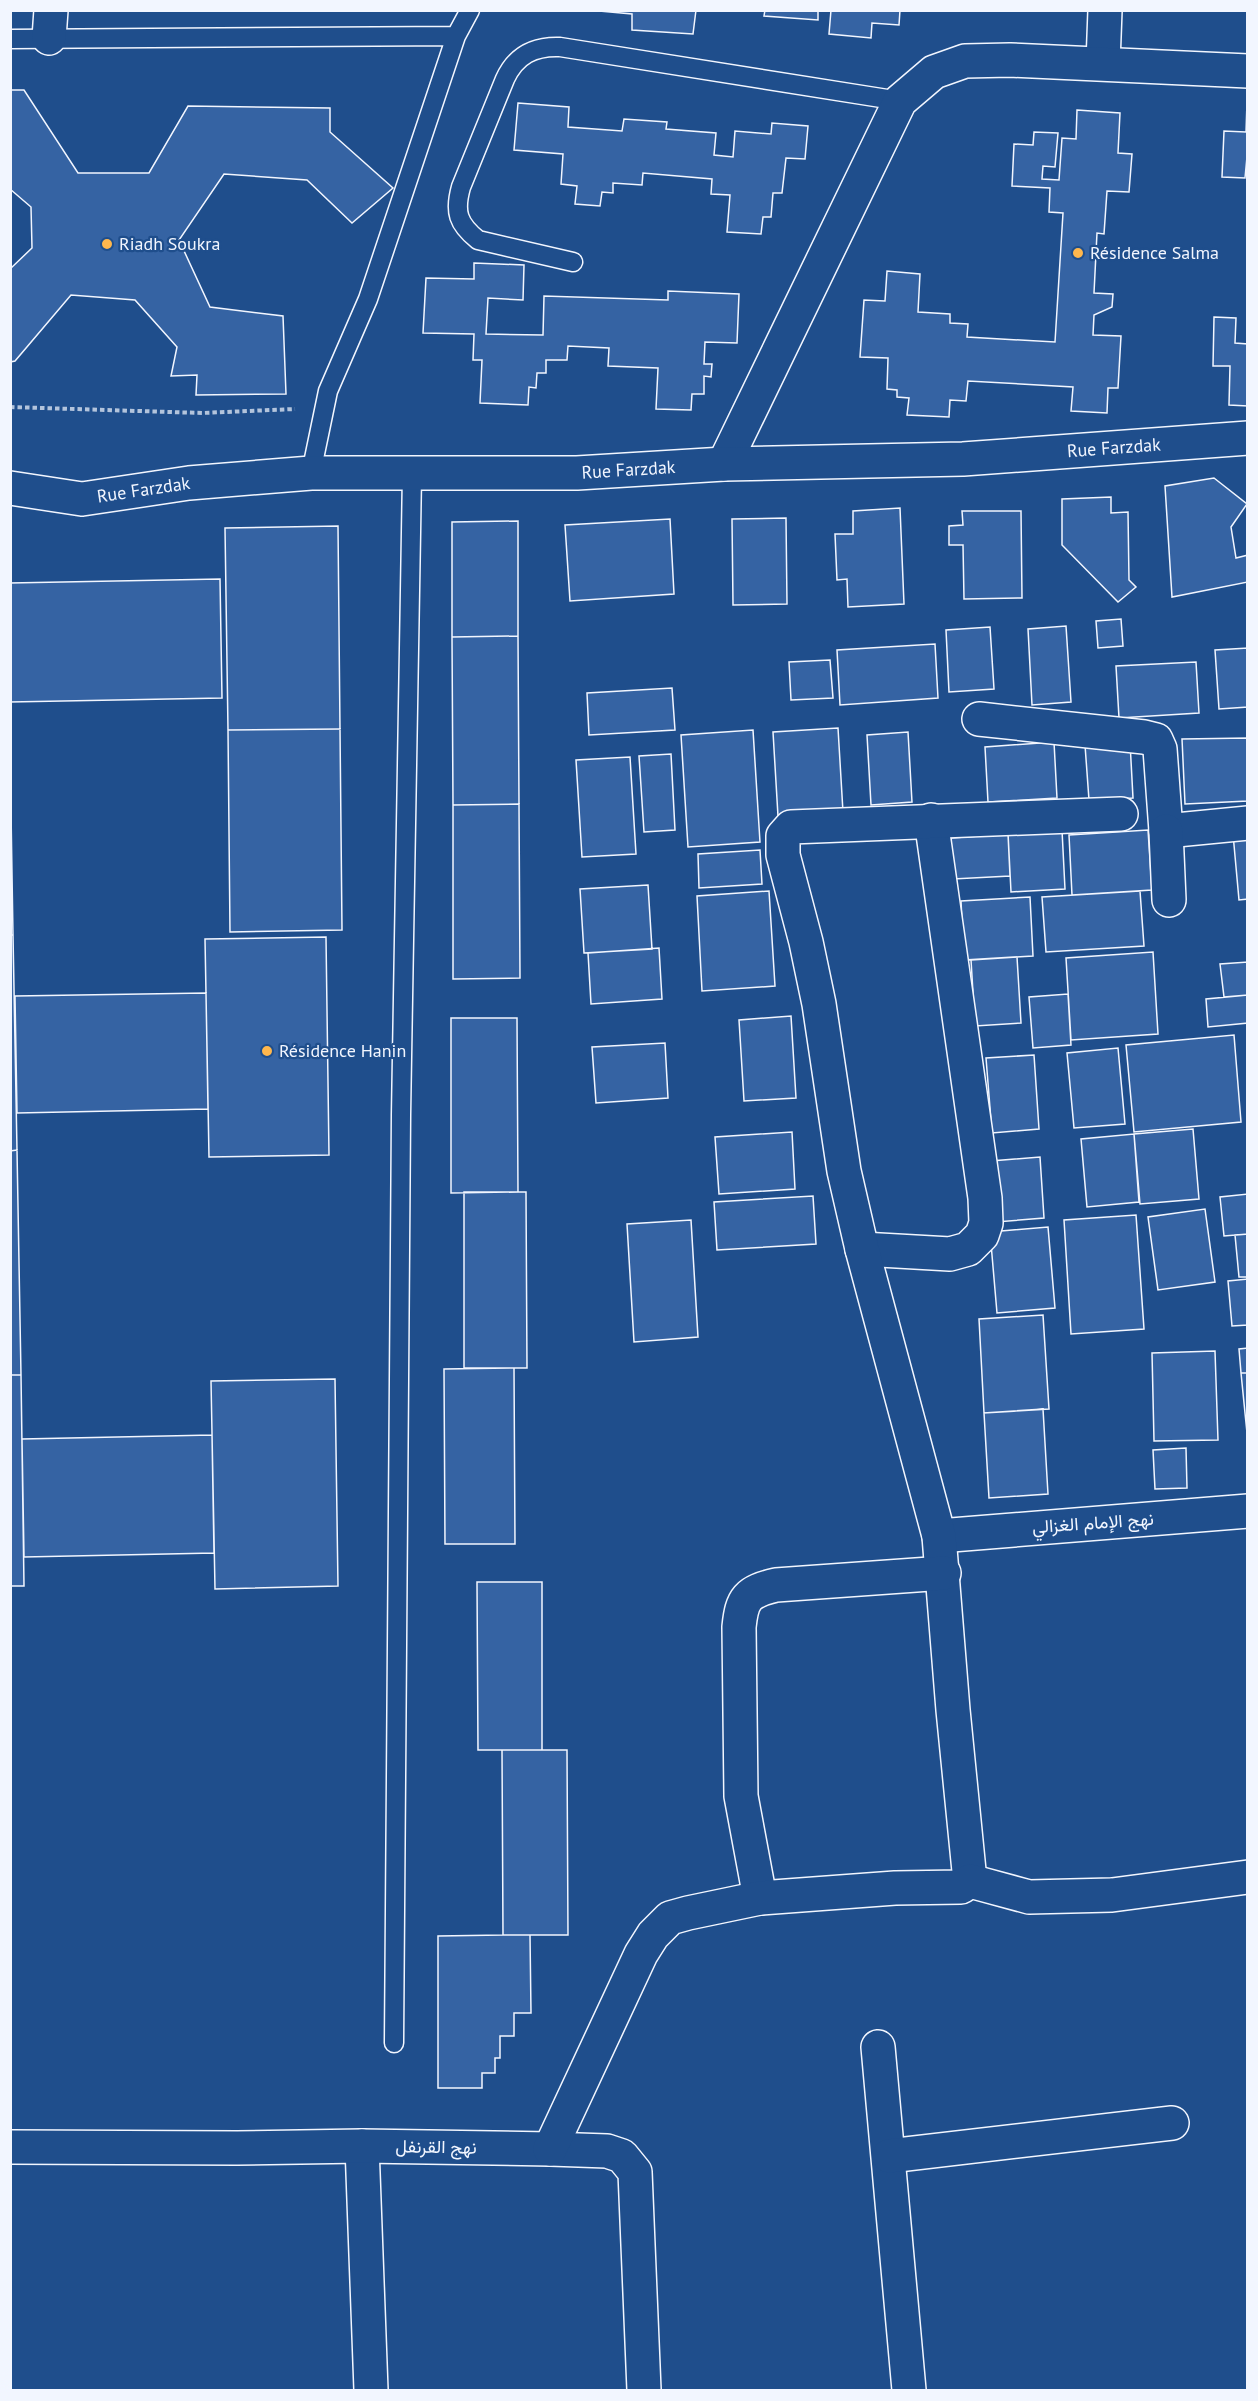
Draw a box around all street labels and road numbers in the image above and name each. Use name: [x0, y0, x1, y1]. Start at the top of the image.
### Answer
street label: Rue Farzdak: [1066, 432, 1162, 462]
street label: Rue Farzdak: [581, 455, 676, 484]
street label: Rue Farzdak: [95, 471, 192, 508]
street label: نهج الإمام الغزالي: [1031, 1507, 1155, 1542]
street label: نهج القرنفل: [395, 2134, 477, 2160]

